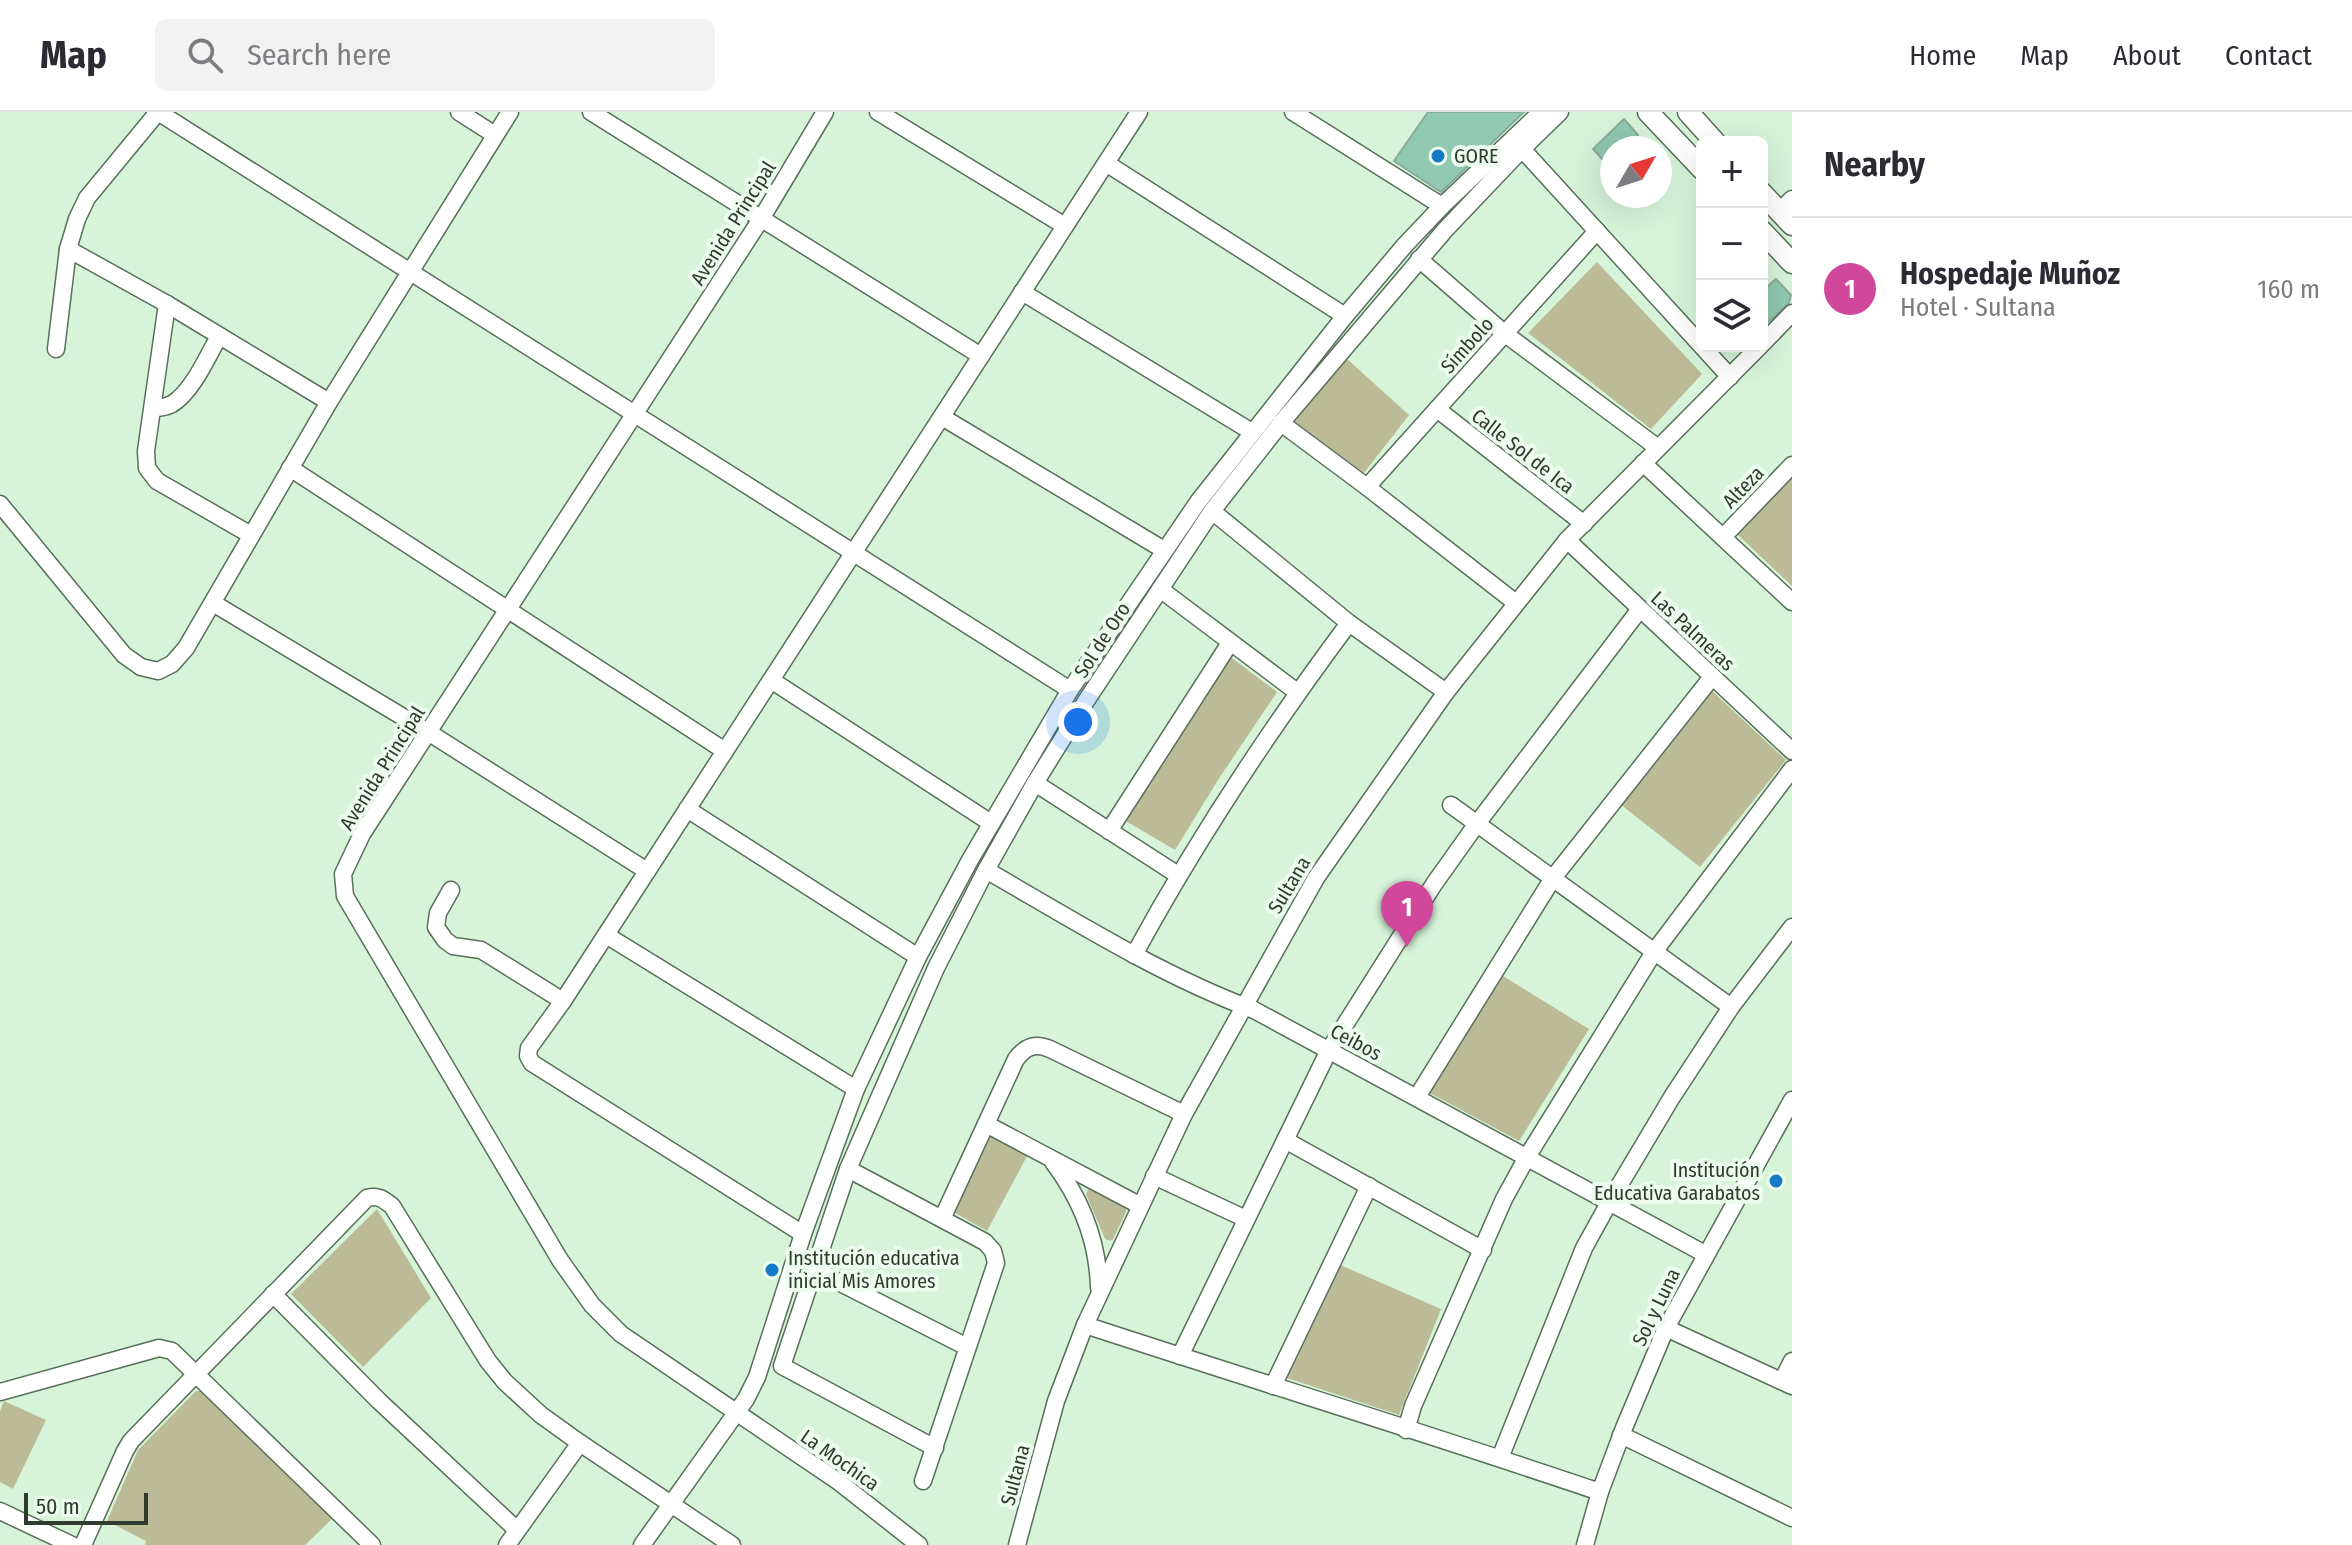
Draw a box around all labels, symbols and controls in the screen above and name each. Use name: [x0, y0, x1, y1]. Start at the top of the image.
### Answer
search box: [155, 19, 715, 91]
text: Map: [40, 32, 107, 78]
icon: search: [183, 33, 227, 77]
text: Search here: [247, 37, 391, 73]
text: Home: [1909, 39, 1976, 72]
text: Map: [2020, 39, 2069, 72]
text: About: [2113, 39, 2181, 72]
text: Contact: [2225, 39, 2312, 72]
north arrow: [1600, 136, 1672, 208]
map controls: [1696, 136, 1768, 352]
button: +: [1696, 136, 1768, 208]
place label: GORE: [1454, 144, 1498, 168]
text: Nearby: [1824, 144, 1925, 185]
marker: GORE: [1429, 147, 1447, 165]
street label: Avenida Principal: [685, 157, 781, 289]
button: −: [1696, 208, 1768, 280]
text: Hospedaje Muñoz: [1900, 256, 2120, 292]
text: 1: [1845, 274, 1856, 305]
text: 160 m: [2257, 274, 2320, 305]
button: layers: [1696, 280, 1768, 352]
text: Hotel · Sultana: [1900, 292, 2056, 323]
street label: Símbolo: [1436, 312, 1498, 378]
street label: Calle Sol de Ica: [1467, 403, 1579, 499]
street label: Alteza: [1717, 461, 1769, 513]
street label: Las Palmeras: [1646, 586, 1740, 676]
street label: Sol de Oro: [1069, 598, 1135, 682]
street label: Avenida Principal: [334, 702, 430, 834]
your location: [1058, 702, 1098, 742]
street label: Sultana: [1263, 852, 1315, 918]
pin: 1: [1381, 881, 1433, 947]
street label: Ceibos: [1326, 1019, 1386, 1065]
place label: Institución Educativa Garabatos: [1594, 1158, 1760, 1205]
marker: Institución Educativa Garabatos: [1767, 1172, 1785, 1190]
place label: Institución educativa inicial Mis Amores: [788, 1246, 959, 1293]
marker: Institución educativa inicial Mis Amores: [763, 1261, 781, 1279]
street label: Sol y Luna: [1627, 1264, 1685, 1350]
street label: La Mochica: [796, 1424, 884, 1496]
street label: Sultana: [995, 1442, 1035, 1508]
scale bar: [24, 1489, 148, 1525]
text: 50 m: [36, 1493, 80, 1520]

